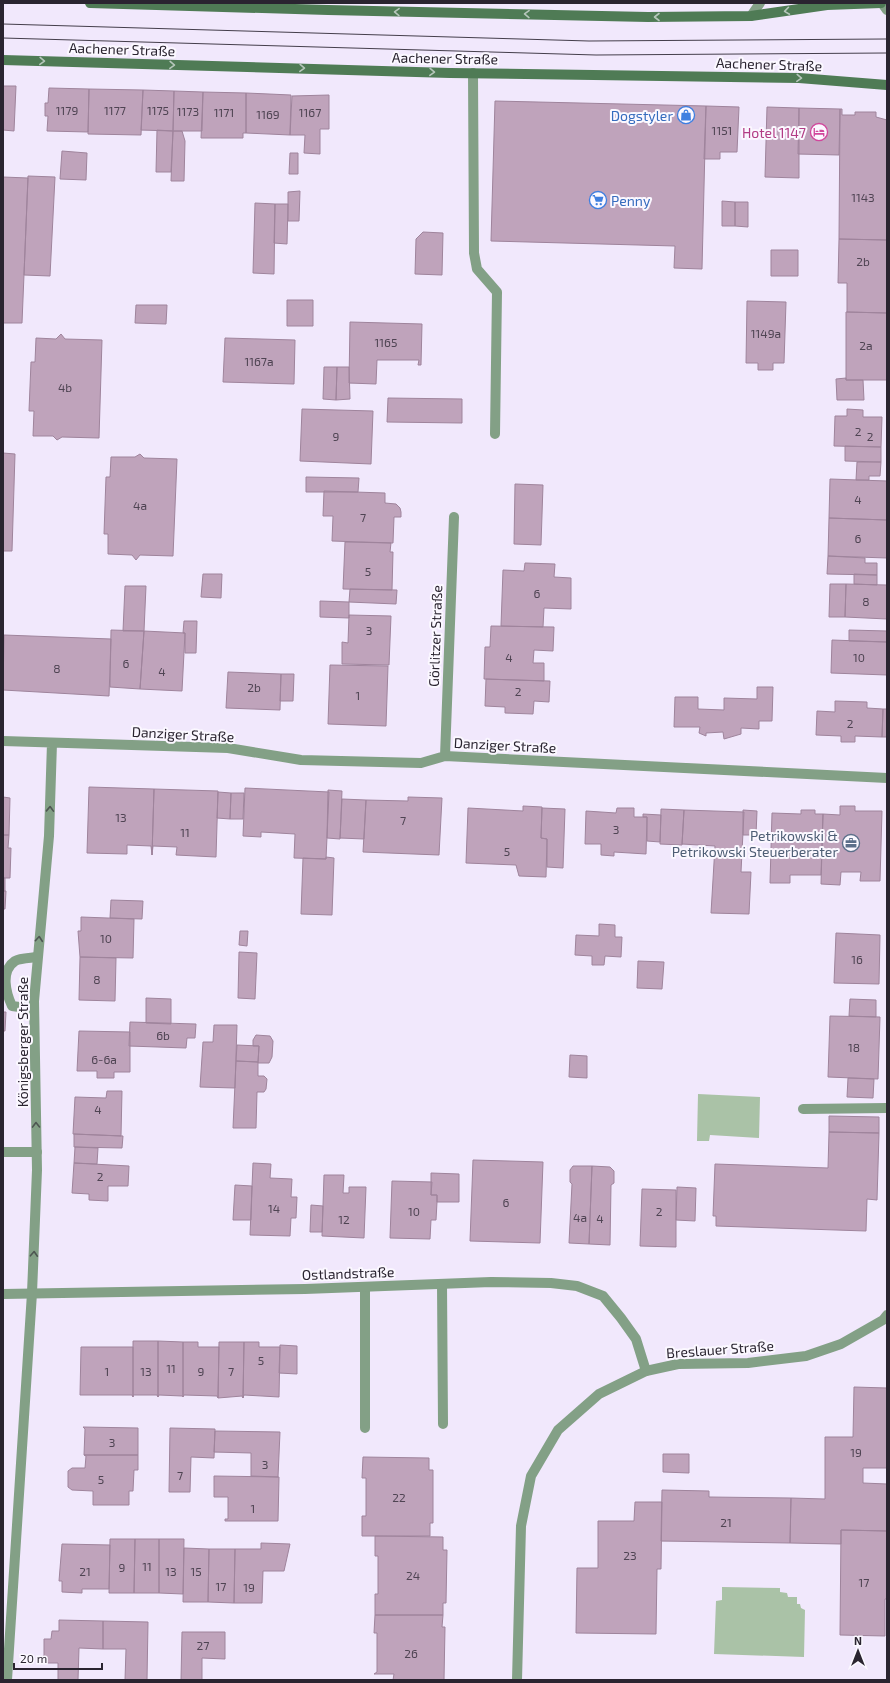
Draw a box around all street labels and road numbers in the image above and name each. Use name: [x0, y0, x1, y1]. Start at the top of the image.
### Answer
street label: Aachener Straße: [69, 39, 175, 59]
street label: Aachener Straße: [392, 49, 498, 67]
street label: Aachener Straße: [716, 54, 822, 74]
street label: Görlitzer Straße: [425, 585, 445, 687]
street label: Danziger Straße: [131, 723, 235, 745]
street label: Danziger Straße: [453, 734, 557, 756]
street label: Königsberger Straße: [14, 977, 31, 1107]
street label: Ostlandstraße: [301, 1263, 395, 1283]
street label: Breslauer Straße: [666, 1337, 774, 1361]

